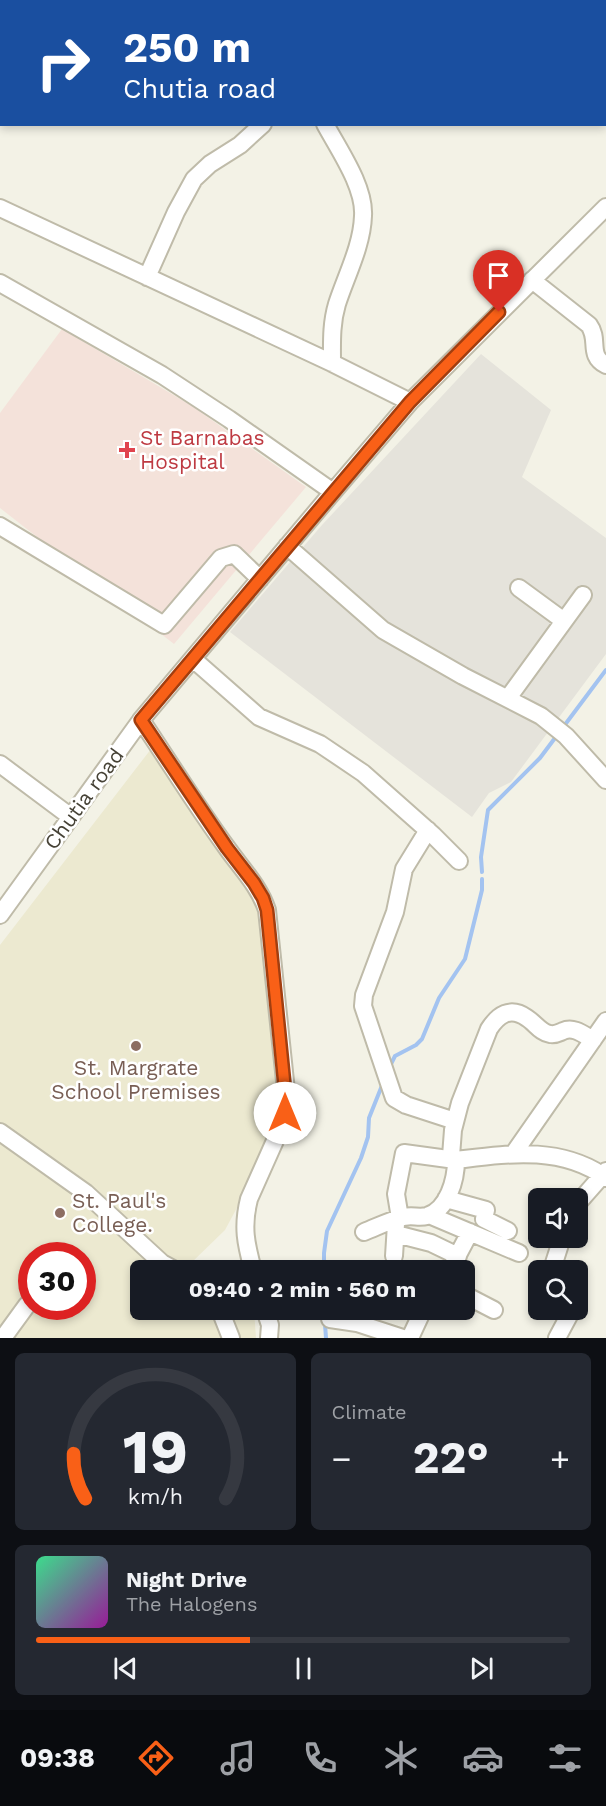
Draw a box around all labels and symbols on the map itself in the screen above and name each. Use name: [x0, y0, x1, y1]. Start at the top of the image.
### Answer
pin: [473, 250, 524, 312]
place label: St Barnabas Hospital: [140, 425, 265, 474]
marker: St Barnabas Hospital: [118, 441, 136, 459]
street label: Chutia road: [38, 743, 129, 854]
marker: St. Margrate School Premises: [129, 1039, 143, 1053]
place label: St. Margrate School Premises: [51, 1055, 221, 1104]
position arrow: [253, 1081, 317, 1145]
place label: St. Paul's College.: [72, 1188, 166, 1237]
marker: St. Paul's College.: [53, 1206, 67, 1220]
speed limit sign: 30: [18, 1242, 96, 1320]

